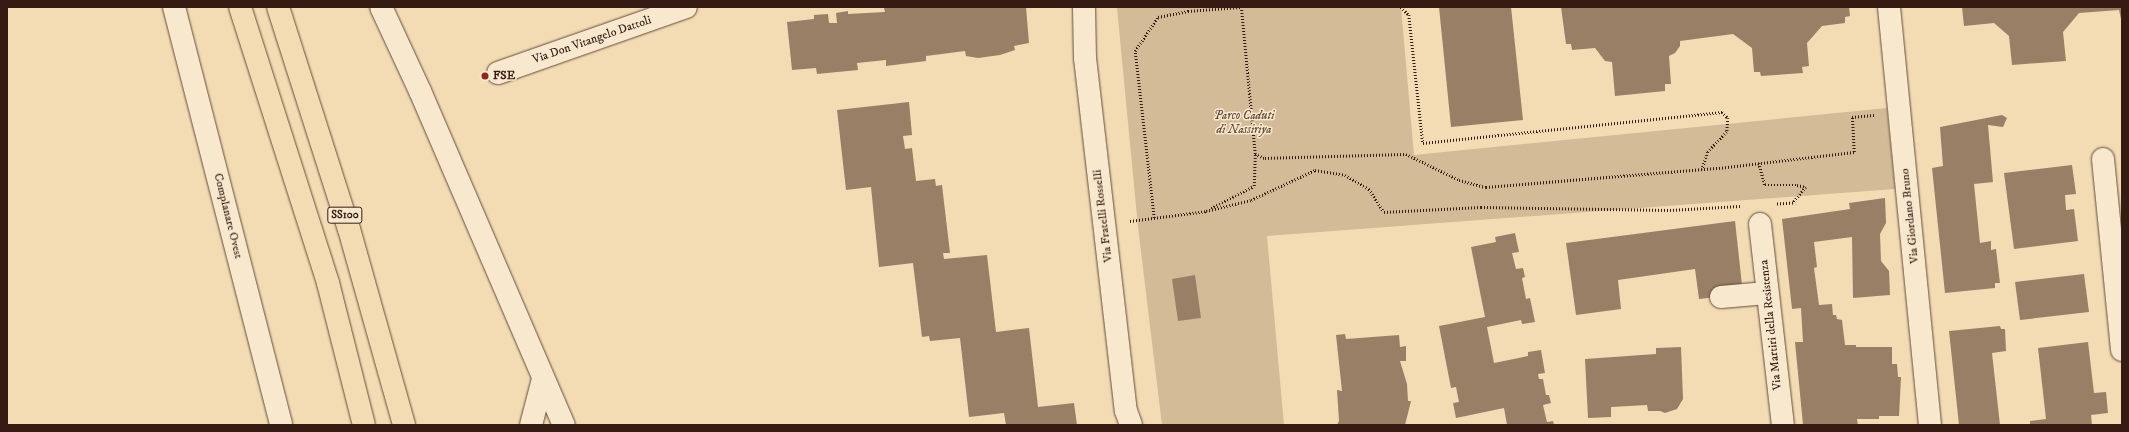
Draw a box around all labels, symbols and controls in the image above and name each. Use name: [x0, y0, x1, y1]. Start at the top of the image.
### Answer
street label: Via Don Vitangelo Dattoli: [531, 13, 653, 67]
place label: FSE: [493, 69, 515, 83]
marker: FSE: [480, 71, 490, 81]
park label: Parco Caduti di Nassiriya: [1214, 109, 1274, 137]
street label: Via Giordano Bruno: [1898, 168, 1922, 264]
street label: Via Fratelli Rosselli: [1090, 169, 1116, 263]
street label: Complanare Ovest: [210, 172, 246, 260]
road number: SS100: [327, 206, 363, 224]
street label: Via Martiri della Resistenza: [1757, 259, 1785, 391]

